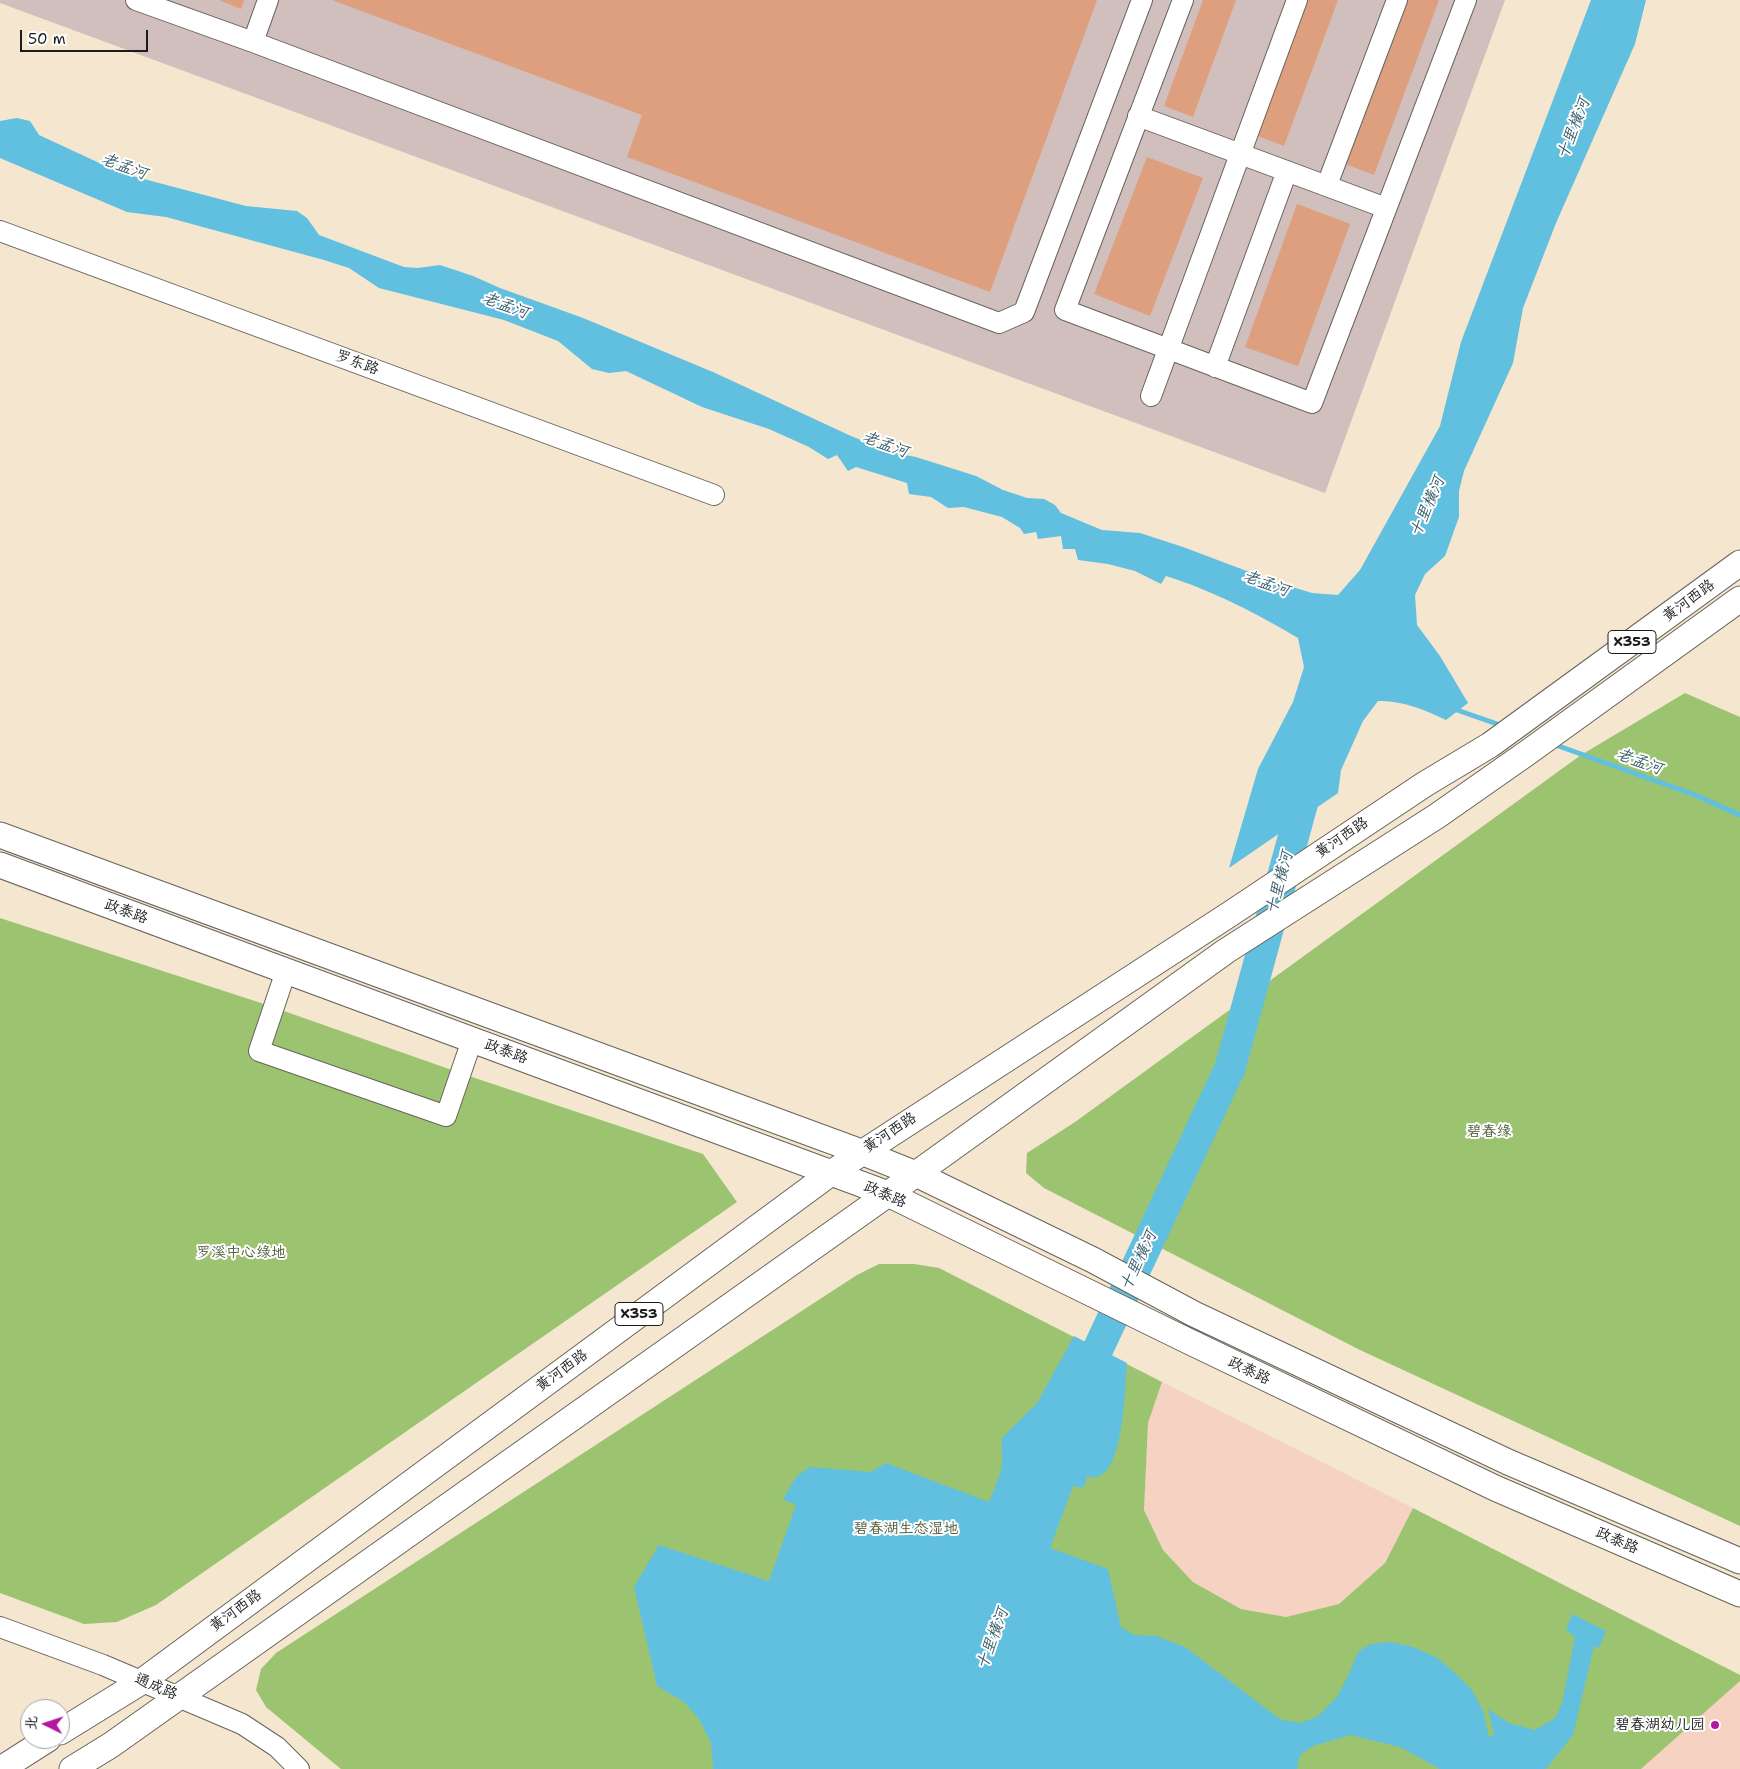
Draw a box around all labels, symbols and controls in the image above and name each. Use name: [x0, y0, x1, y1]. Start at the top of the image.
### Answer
scale bar: [22, 20, 150, 52]
text: 50 m: [28, 29, 66, 49]
water label: 十里横河: [1554, 96, 1594, 162]
water label: 老孟河: [98, 150, 150, 184]
water label: 老孟河: [479, 289, 531, 323]
street label: 罗东路: [333, 347, 381, 379]
water label: 老孟河: [859, 428, 911, 462]
water label: 十里横河: [1407, 474, 1449, 540]
water label: 老孟河: [1240, 567, 1292, 601]
street label: 黄河西路: [1659, 576, 1719, 626]
road number: X353: [1608, 630, 1656, 654]
water label: 老孟河: [1613, 745, 1665, 779]
street label: 黄河西路: [1312, 814, 1372, 862]
water label: 十里横河: [1262, 850, 1298, 916]
street label: 政泰路: [102, 896, 150, 928]
street label: 政泰路: [482, 1036, 530, 1068]
street label: 黄河西路: [860, 1109, 920, 1157]
park label: 碧春缘: [1467, 1123, 1511, 1141]
street label: 政泰路: [861, 1178, 909, 1212]
water label: 十里横河: [1117, 1228, 1161, 1294]
park label: 罗溪中心绿地: [196, 1244, 286, 1262]
road number: X353: [615, 1302, 663, 1326]
street label: 黄河西路: [532, 1346, 592, 1396]
street label: 政泰路: [1225, 1353, 1273, 1389]
park label: 碧春湖生态湿地: [854, 1520, 958, 1538]
street label: 政泰路: [1593, 1524, 1641, 1558]
street label: 黄河西路: [206, 1586, 266, 1636]
water label: 十里横河: [973, 1606, 1013, 1672]
street label: 通成路: [132, 1670, 180, 1704]
north arrow: [20, 1699, 70, 1749]
text: 北: [22, 1715, 41, 1731]
place label: 碧春湖幼儿园: [1615, 1716, 1705, 1734]
marker: 碧春湖幼儿园: [1709, 1719, 1721, 1731]

